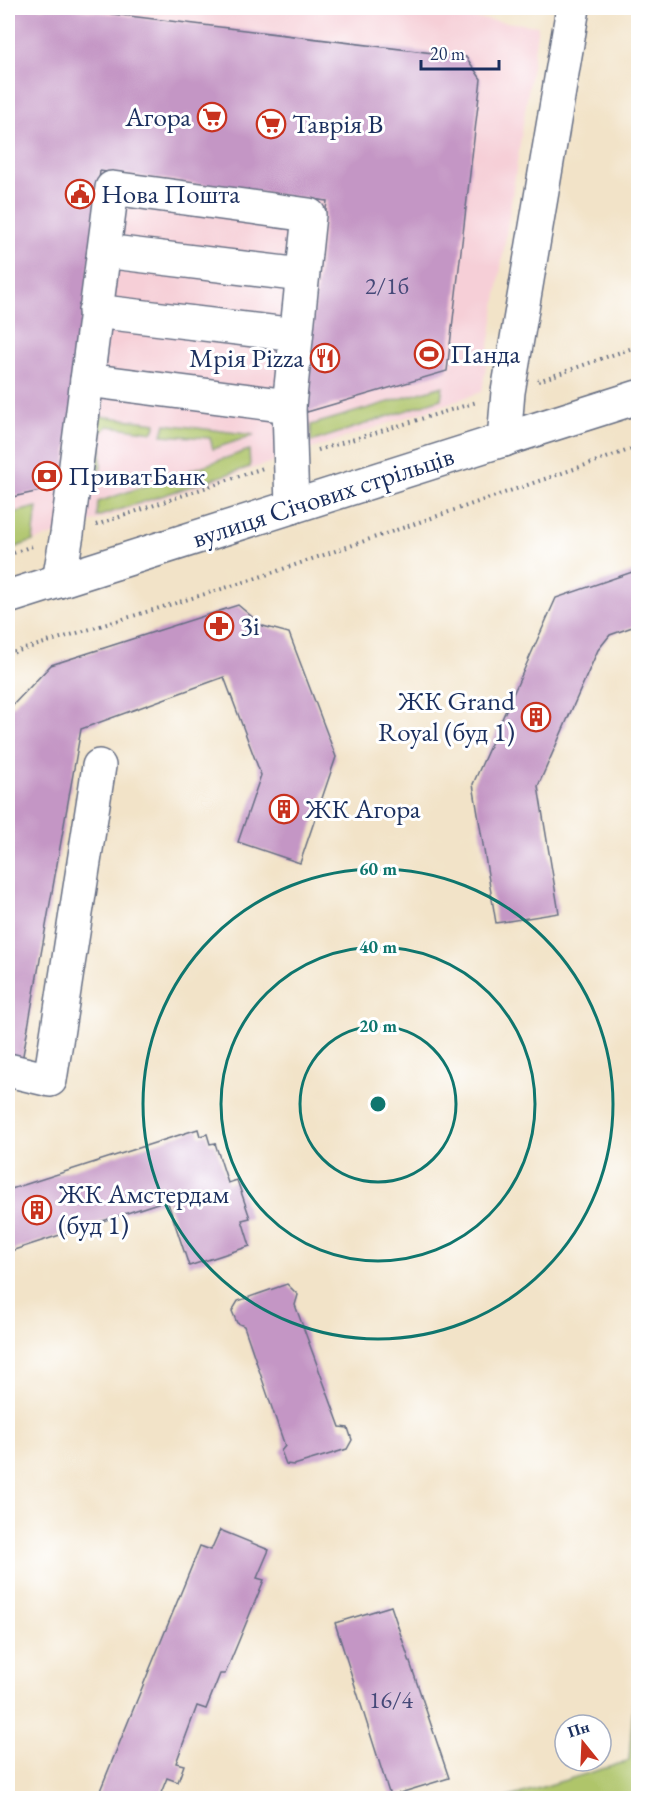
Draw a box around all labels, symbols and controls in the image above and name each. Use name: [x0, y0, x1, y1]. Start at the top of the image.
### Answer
scale bar: [421, 33, 499, 71]
text: 20 m: [430, 42, 465, 65]
place label: Агора: [124, 99, 191, 134]
supermarket icon: Агора: [196, 101, 228, 133]
place label: Таврія В: [292, 106, 383, 141]
supermarket icon: Таврія В: [255, 108, 287, 140]
place label: Нова Пошта: [101, 176, 240, 211]
public building icon: Нова Пошта: [64, 178, 96, 210]
house number: 2/1б: [365, 270, 409, 301]
place label: Панда: [450, 336, 520, 371]
sports icon: Панда: [413, 338, 445, 370]
place label: Мрія Pizza: [189, 340, 304, 375]
restaurant icon: Мрія Pizza: [309, 342, 341, 374]
street label: вулиця Січових стрільців: [188, 438, 458, 555]
place label: ПриватБанк: [68, 458, 206, 493]
bank icon: ПриватБанк: [31, 460, 63, 492]
place label: 3і: [240, 608, 260, 643]
pharmacy icon: 3і: [203, 610, 235, 642]
place label: ЖК Grand Royal (буд 1): [378, 683, 515, 749]
building icon: ЖК Grand Royal (буд 1): [520, 701, 552, 733]
place label: ЖК Агора: [304, 791, 421, 826]
building icon: ЖК Агора: [268, 793, 300, 825]
text: 60 m: [359, 857, 397, 880]
text: 40 m: [359, 935, 397, 958]
text: 20 m: [359, 1014, 397, 1037]
centre of rings: [368, 1094, 388, 1114]
place label: ЖК Амстердам (буд 1): [57, 1176, 229, 1242]
building icon: ЖК Амстердам (буд 1): [21, 1194, 53, 1226]
house number: 16/4: [369, 1684, 414, 1715]
north arrow: [553, 1713, 613, 1773]
text: Пн: [565, 1716, 592, 1743]

